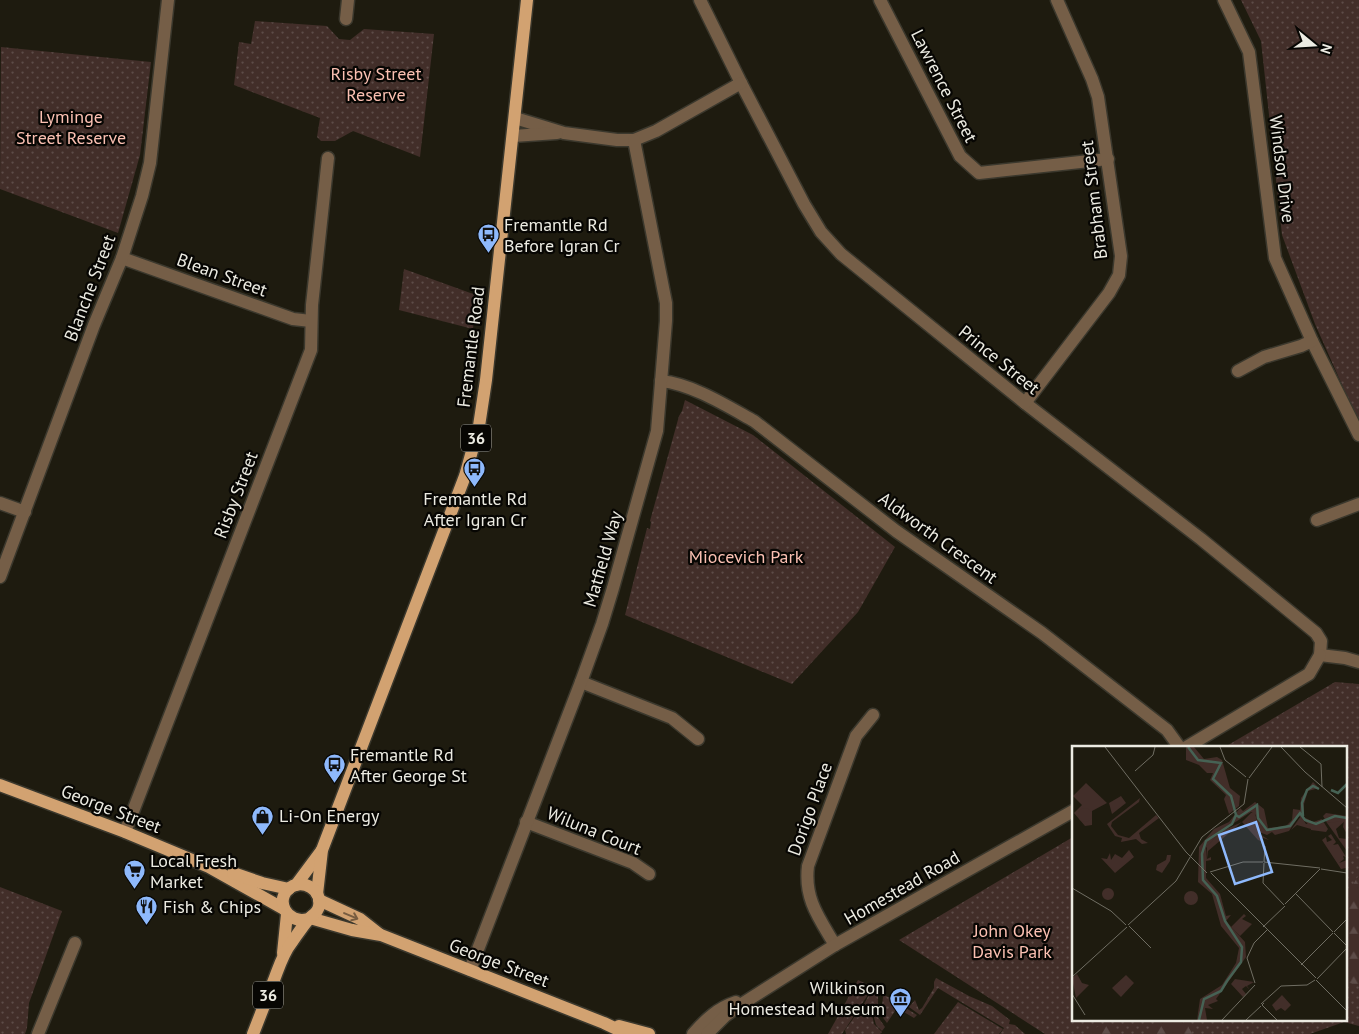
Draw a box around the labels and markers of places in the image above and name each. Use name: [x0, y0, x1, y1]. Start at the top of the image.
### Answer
place label: Fremantle Rd Before Igran Cr: [504, 213, 620, 257]
bus stop icon: Fremantle Rd Before Igran Cr: [476, 223, 500, 254]
bus stop icon: Fremantle Rd After Igran Cr: [463, 457, 487, 488]
place label: Fremantle Rd After Igran Cr: [423, 487, 527, 531]
place label: Fremantle Rd After George St: [350, 743, 467, 787]
bus stop icon: Fremantle Rd After George St: [322, 753, 346, 784]
shop icon: Li-On Energy: [251, 804, 275, 835]
place label: Li-On Energy: [279, 804, 380, 827]
place label: Local Fresh Market: [150, 849, 237, 893]
supermarket icon: Local Fresh Market: [122, 859, 146, 890]
restaurant icon: Fish & Chips: [135, 895, 159, 926]
place label: Fish & Chips: [163, 895, 261, 918]
place label: Wilkinson Homestead Museum: [728, 976, 885, 1020]
museum icon: Wilkinson Homestead Museum: [889, 986, 913, 1017]

